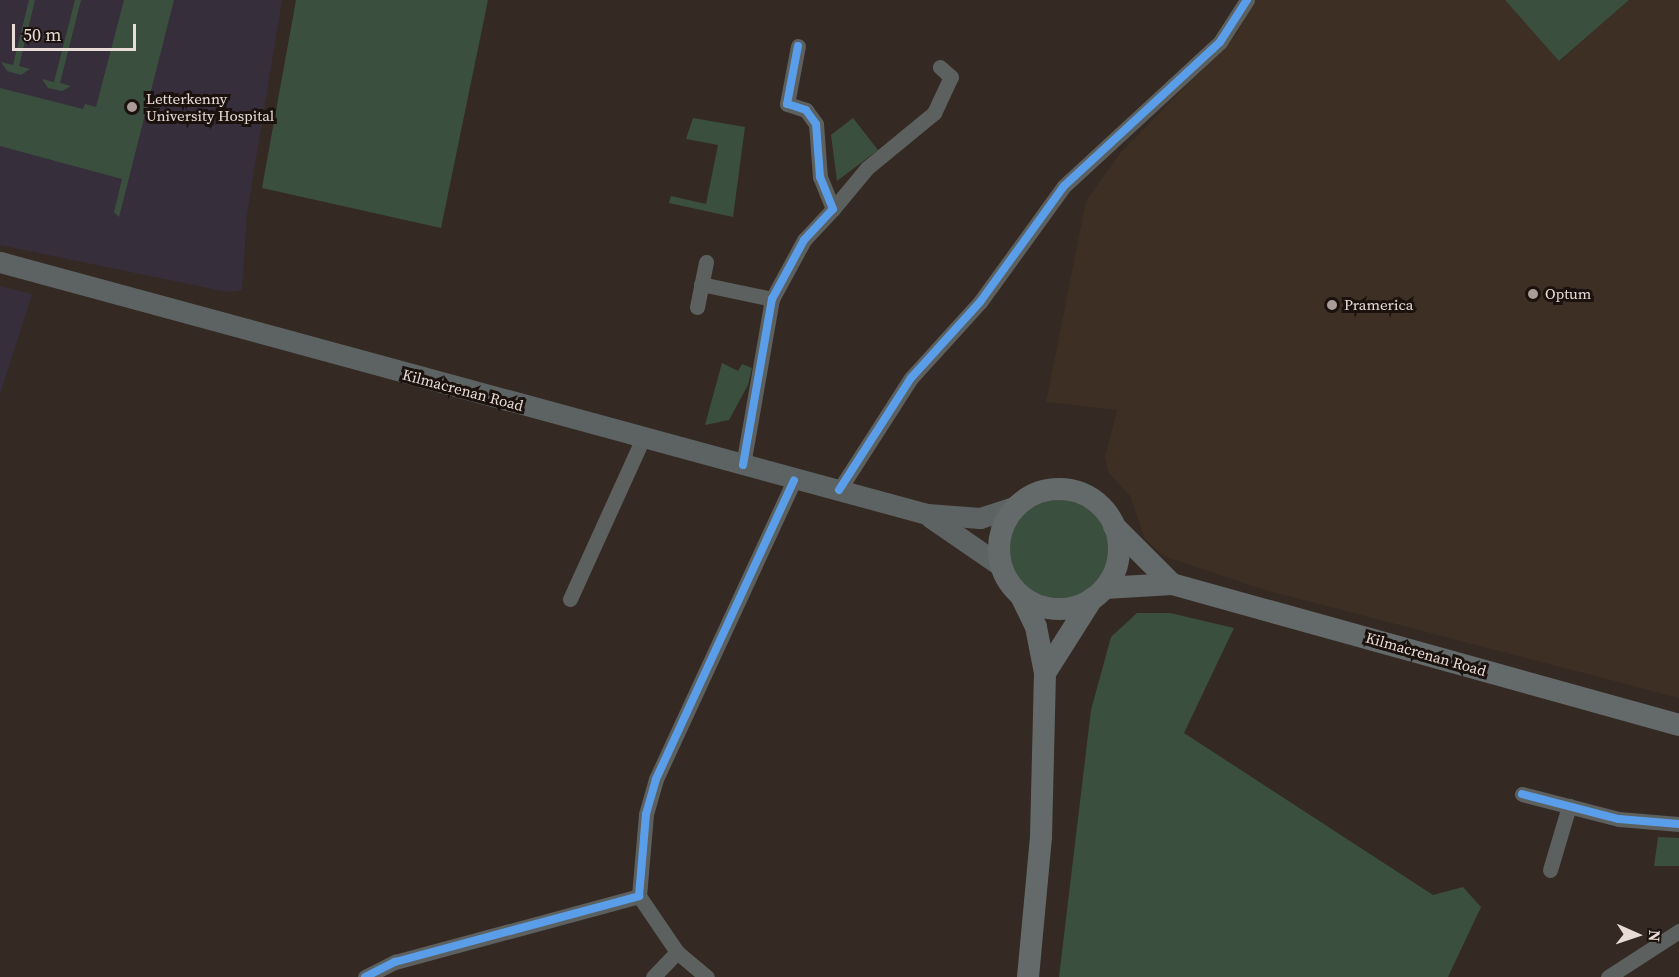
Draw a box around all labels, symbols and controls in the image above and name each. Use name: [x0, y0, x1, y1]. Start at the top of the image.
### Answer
scale bar: [15, 12, 140, 50]
text: 50 m: [23, 22, 61, 47]
place label: Letterkenny University Hospital: [146, 89, 274, 124]
marker: Letterkenny University Hospital: [123, 98, 141, 116]
place label: Optum: [1545, 285, 1591, 303]
marker: Optum: [1526, 287, 1540, 301]
place label: Pramerica: [1344, 296, 1413, 314]
marker: Pramerica: [1325, 298, 1339, 312]
street label: Kilmacrenan Road: [401, 365, 525, 415]
street label: Kilmacrenan Road: [1364, 628, 1488, 680]
north arrow: [1607, 905, 1667, 965]
text: N: [1644, 930, 1666, 942]

